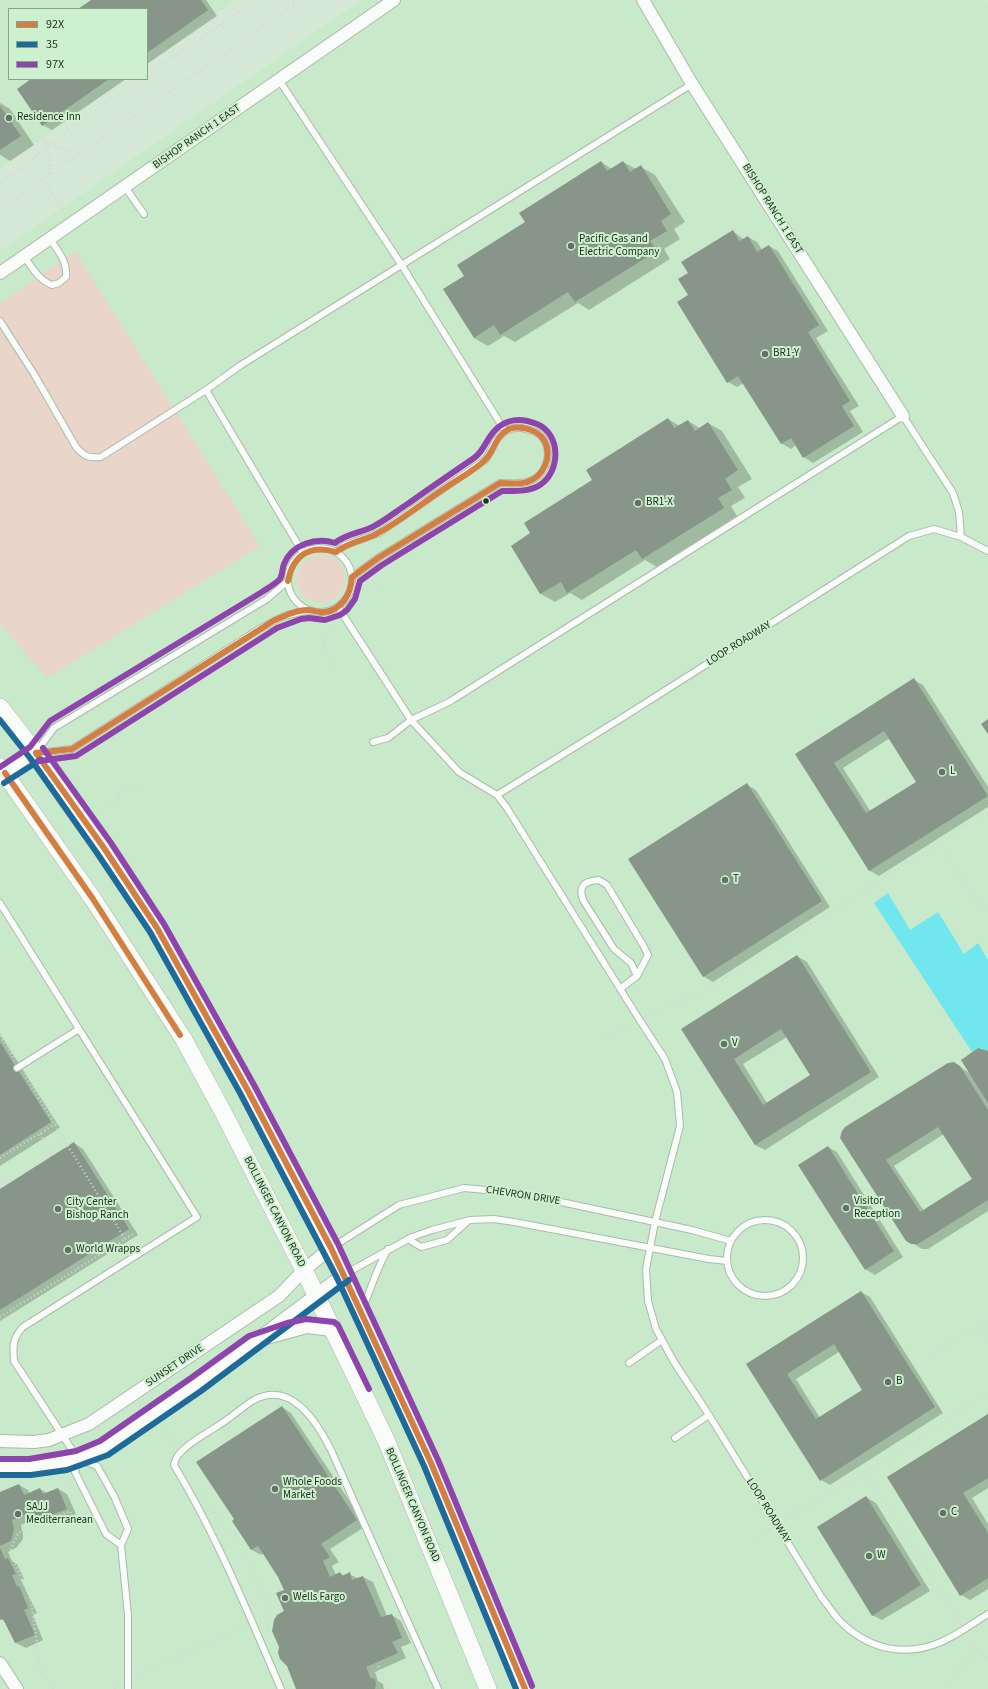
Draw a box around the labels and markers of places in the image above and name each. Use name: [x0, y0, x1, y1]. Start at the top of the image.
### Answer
place label: Residence Inn: [17, 111, 81, 125]
marker: Residence Inn: [4, 113, 14, 123]
place label: Pacific Gas and Electric Company: [579, 233, 659, 259]
marker: Pacific Gas and Electric Company: [566, 241, 576, 251]
place label: BR1-Y: [773, 347, 799, 361]
marker: BR1-Y: [760, 349, 770, 359]
unlabelled marker: [481, 496, 491, 506]
place label: BR1-X: [646, 496, 673, 510]
marker: BR1-X: [633, 498, 643, 508]
place label: L: [950, 765, 955, 779]
marker: L: [937, 767, 947, 777]
place label: T: [733, 873, 739, 887]
marker: T: [720, 875, 730, 885]
place label: V: [732, 1037, 738, 1051]
marker: V: [719, 1039, 729, 1049]
place label: Visitor Reception: [854, 1195, 900, 1221]
place label: City Center Bishop Ranch: [66, 1196, 129, 1222]
marker: Visitor Reception: [841, 1203, 851, 1213]
marker: City Center Bishop Ranch: [53, 1204, 63, 1214]
place label: World Wrapps: [76, 1243, 140, 1257]
marker: World Wrapps: [63, 1245, 73, 1255]
place label: B: [896, 1375, 902, 1389]
marker: B: [883, 1377, 893, 1387]
place label: Whole Foods Market: [283, 1476, 342, 1502]
marker: Whole Foods Market: [270, 1484, 280, 1494]
place label: SAJJ Mediterranean: [26, 1501, 93, 1527]
place label: C: [951, 1506, 957, 1520]
marker: C: [938, 1508, 948, 1518]
marker: SAJJ Mediterranean: [13, 1509, 23, 1519]
place label: W: [877, 1549, 886, 1563]
marker: W: [864, 1551, 874, 1561]
place label: Wells Fargo: [293, 1591, 345, 1605]
marker: Wells Fargo: [280, 1593, 290, 1603]

